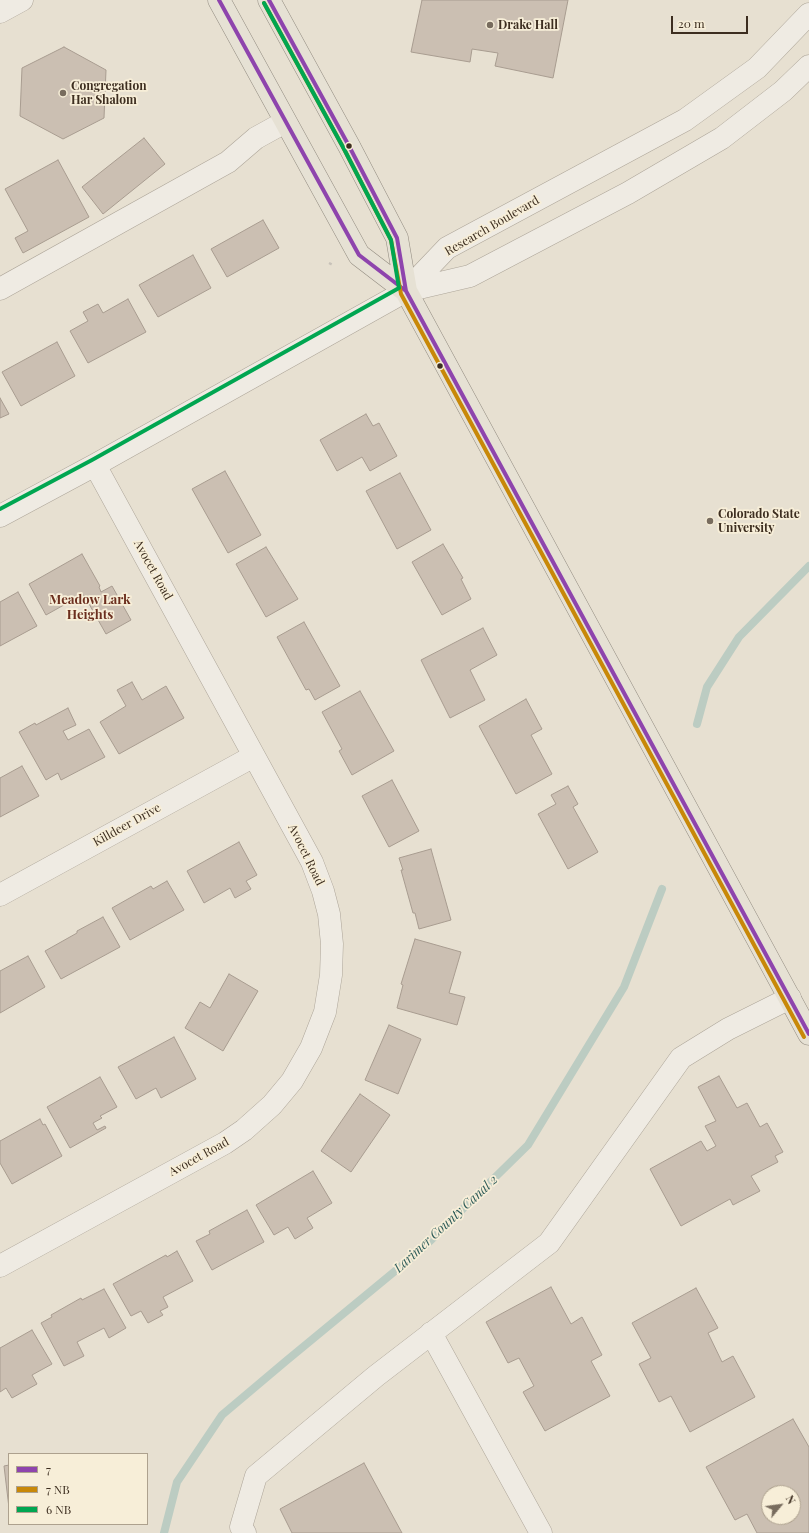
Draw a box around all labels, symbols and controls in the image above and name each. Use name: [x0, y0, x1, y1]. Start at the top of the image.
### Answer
scale bar: [673, 8, 750, 34]
text: 20 m: [678, 15, 705, 31]
place label: Drake Hall: [498, 18, 558, 32]
marker: Drake Hall: [485, 20, 495, 30]
place label: Congregation Har Shalom: [71, 79, 147, 107]
marker: Congregation Har Shalom: [58, 88, 68, 98]
unlabelled marker: [344, 141, 354, 151]
street label: Research Boulevard: [442, 193, 542, 259]
unlabelled marker: [435, 361, 445, 371]
place label: Colorado State University: [718, 507, 800, 535]
marker: Colorado State University: [705, 516, 715, 526]
street label: Avocet Road: [131, 538, 175, 602]
district label: Meadow Lark Heights: [49, 592, 131, 623]
street label: Killdeer Drive: [91, 801, 163, 849]
street label: Avocet Road: [285, 822, 327, 888]
street label: Avocet Road: [167, 1135, 231, 1179]
water label: Larimer County Canal 2: [391, 1172, 501, 1276]
legend: [8, 1453, 148, 1525]
text: 7: [46, 1461, 51, 1477]
text: 7 NB: [46, 1481, 70, 1497]
north arrow: [761, 1485, 801, 1525]
text: N: [783, 1492, 800, 1507]
text: 6 NB: [46, 1501, 71, 1517]

